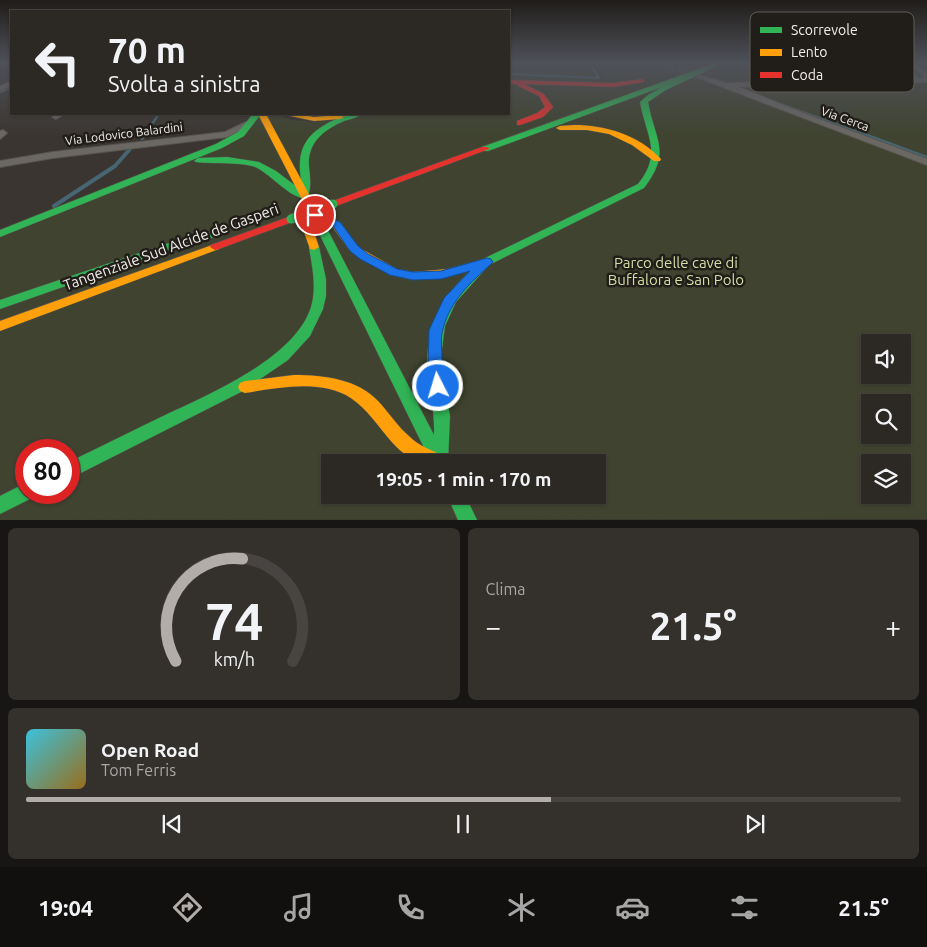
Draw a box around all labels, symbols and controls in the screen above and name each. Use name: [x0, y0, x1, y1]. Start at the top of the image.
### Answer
legend: [750, 12, 914, 92]
text: Scorrevole: [791, 22, 858, 38]
icon: left: [25, 30, 90, 95]
text: 70 m: [108, 30, 186, 70]
text: Lento: [791, 44, 828, 60]
text: Coda: [791, 67, 823, 83]
text: Svolta a sinistra: [108, 71, 261, 96]
street label: Via Cerca: [819, 104, 871, 133]
street label: Via Lodovico Balardini: [64, 120, 184, 147]
pin: [294, 194, 336, 236]
street label: Tangenziale Sud Alcide de Gasperi: [61, 200, 281, 293]
icon: arrive: [301, 201, 329, 229]
park label: Parco delle cave di Buffalora e San Polo: [608, 254, 744, 288]
map controls: [861, 334, 911, 504]
button: sound: [861, 334, 911, 384]
position arrow: [411, 359, 463, 411]
button: search: [861, 394, 911, 444]
speed limit sign: 80: [15, 439, 80, 504]
button: layers: [861, 454, 911, 504]
text: 19:05 · 1 min · 170 m: [376, 468, 551, 490]
text: Clima: [486, 580, 525, 598]
text: 74: [204, 592, 263, 650]
text: 21.5°: [650, 605, 737, 647]
text: −: [486, 611, 501, 642]
text: +: [885, 611, 901, 642]
text: km/h: [213, 649, 254, 669]
text: Open Road: [101, 739, 199, 761]
text: Tom Ferris: [101, 761, 176, 779]
icon: previous: [158, 810, 186, 838]
icon: pause: [449, 810, 477, 838]
icon: next: [741, 810, 769, 838]
icon: directions: [170, 890, 205, 925]
icon: music: [281, 890, 316, 925]
icon: phone: [393, 890, 428, 925]
icon: climate: [504, 890, 539, 925]
icon: car: [615, 890, 650, 925]
icon: filters: [727, 890, 762, 925]
text: 19:04: [38, 895, 93, 920]
text: 21.5°: [838, 895, 889, 920]

